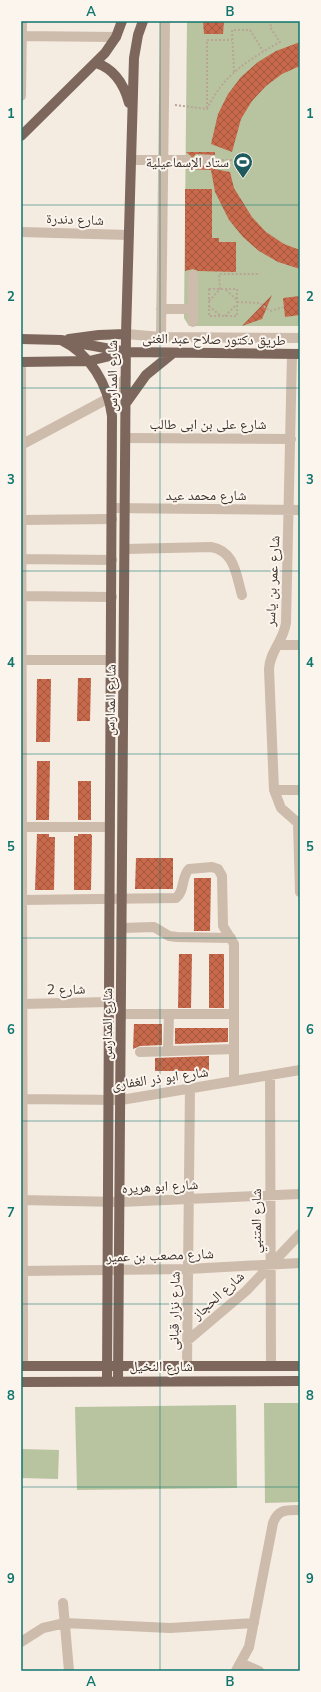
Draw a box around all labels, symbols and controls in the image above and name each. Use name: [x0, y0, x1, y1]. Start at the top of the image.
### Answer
text: A: [86, 3, 96, 21]
text: B: [226, 3, 235, 21]
text: 1: [7, 105, 15, 123]
text: 1: [306, 105, 314, 123]
sports icon: ستاد الإسماعيلية: [232, 151, 254, 179]
place label: ستاد الإسماعيلية: [146, 153, 229, 172]
street label: شارع دندرة: [46, 209, 104, 230]
text: 2: [7, 288, 15, 306]
text: 2: [306, 288, 314, 306]
street label: طريق دكتور صلاح عبد الغنى: [142, 329, 286, 350]
street label: شارع المدارس: [103, 340, 122, 412]
street label: شارع على بن ابى طالب: [149, 415, 267, 434]
text: 3: [7, 471, 15, 489]
text: 3: [306, 471, 314, 489]
street label: شارع محمد عيد: [166, 486, 246, 505]
street label: شارع عمر بن ياسر: [261, 535, 284, 628]
text: 4: [7, 654, 15, 672]
text: 4: [306, 654, 314, 672]
street label: شارع المدارس: [100, 664, 121, 736]
text: 5: [7, 838, 15, 856]
text: 5: [306, 838, 314, 856]
street label: شارع 2: [47, 980, 85, 999]
street label: شارع المدارس: [98, 988, 117, 1060]
text: 6: [7, 1021, 15, 1039]
text: 6: [306, 1021, 314, 1039]
street label: شارع ابو ذر الغفارى: [110, 1062, 210, 1095]
street label: شارع ابو هريره: [121, 1175, 199, 1198]
street label: شارع المتنبي: [247, 1188, 268, 1254]
text: 7: [7, 1204, 15, 1222]
text: 7: [306, 1204, 314, 1222]
street label: شارع مصعب بن عمير: [105, 1244, 214, 1267]
street label: شارع الحجاز: [187, 1267, 249, 1325]
street label: شارع نزار قبانى: [164, 1271, 185, 1351]
street label: شارع النخيل: [129, 1357, 193, 1376]
text: 8: [7, 1387, 15, 1405]
text: 8: [306, 1387, 314, 1405]
text: 9: [7, 1570, 15, 1588]
text: 9: [306, 1570, 314, 1588]
text: A: [86, 1673, 96, 1691]
text: B: [226, 1673, 235, 1691]

